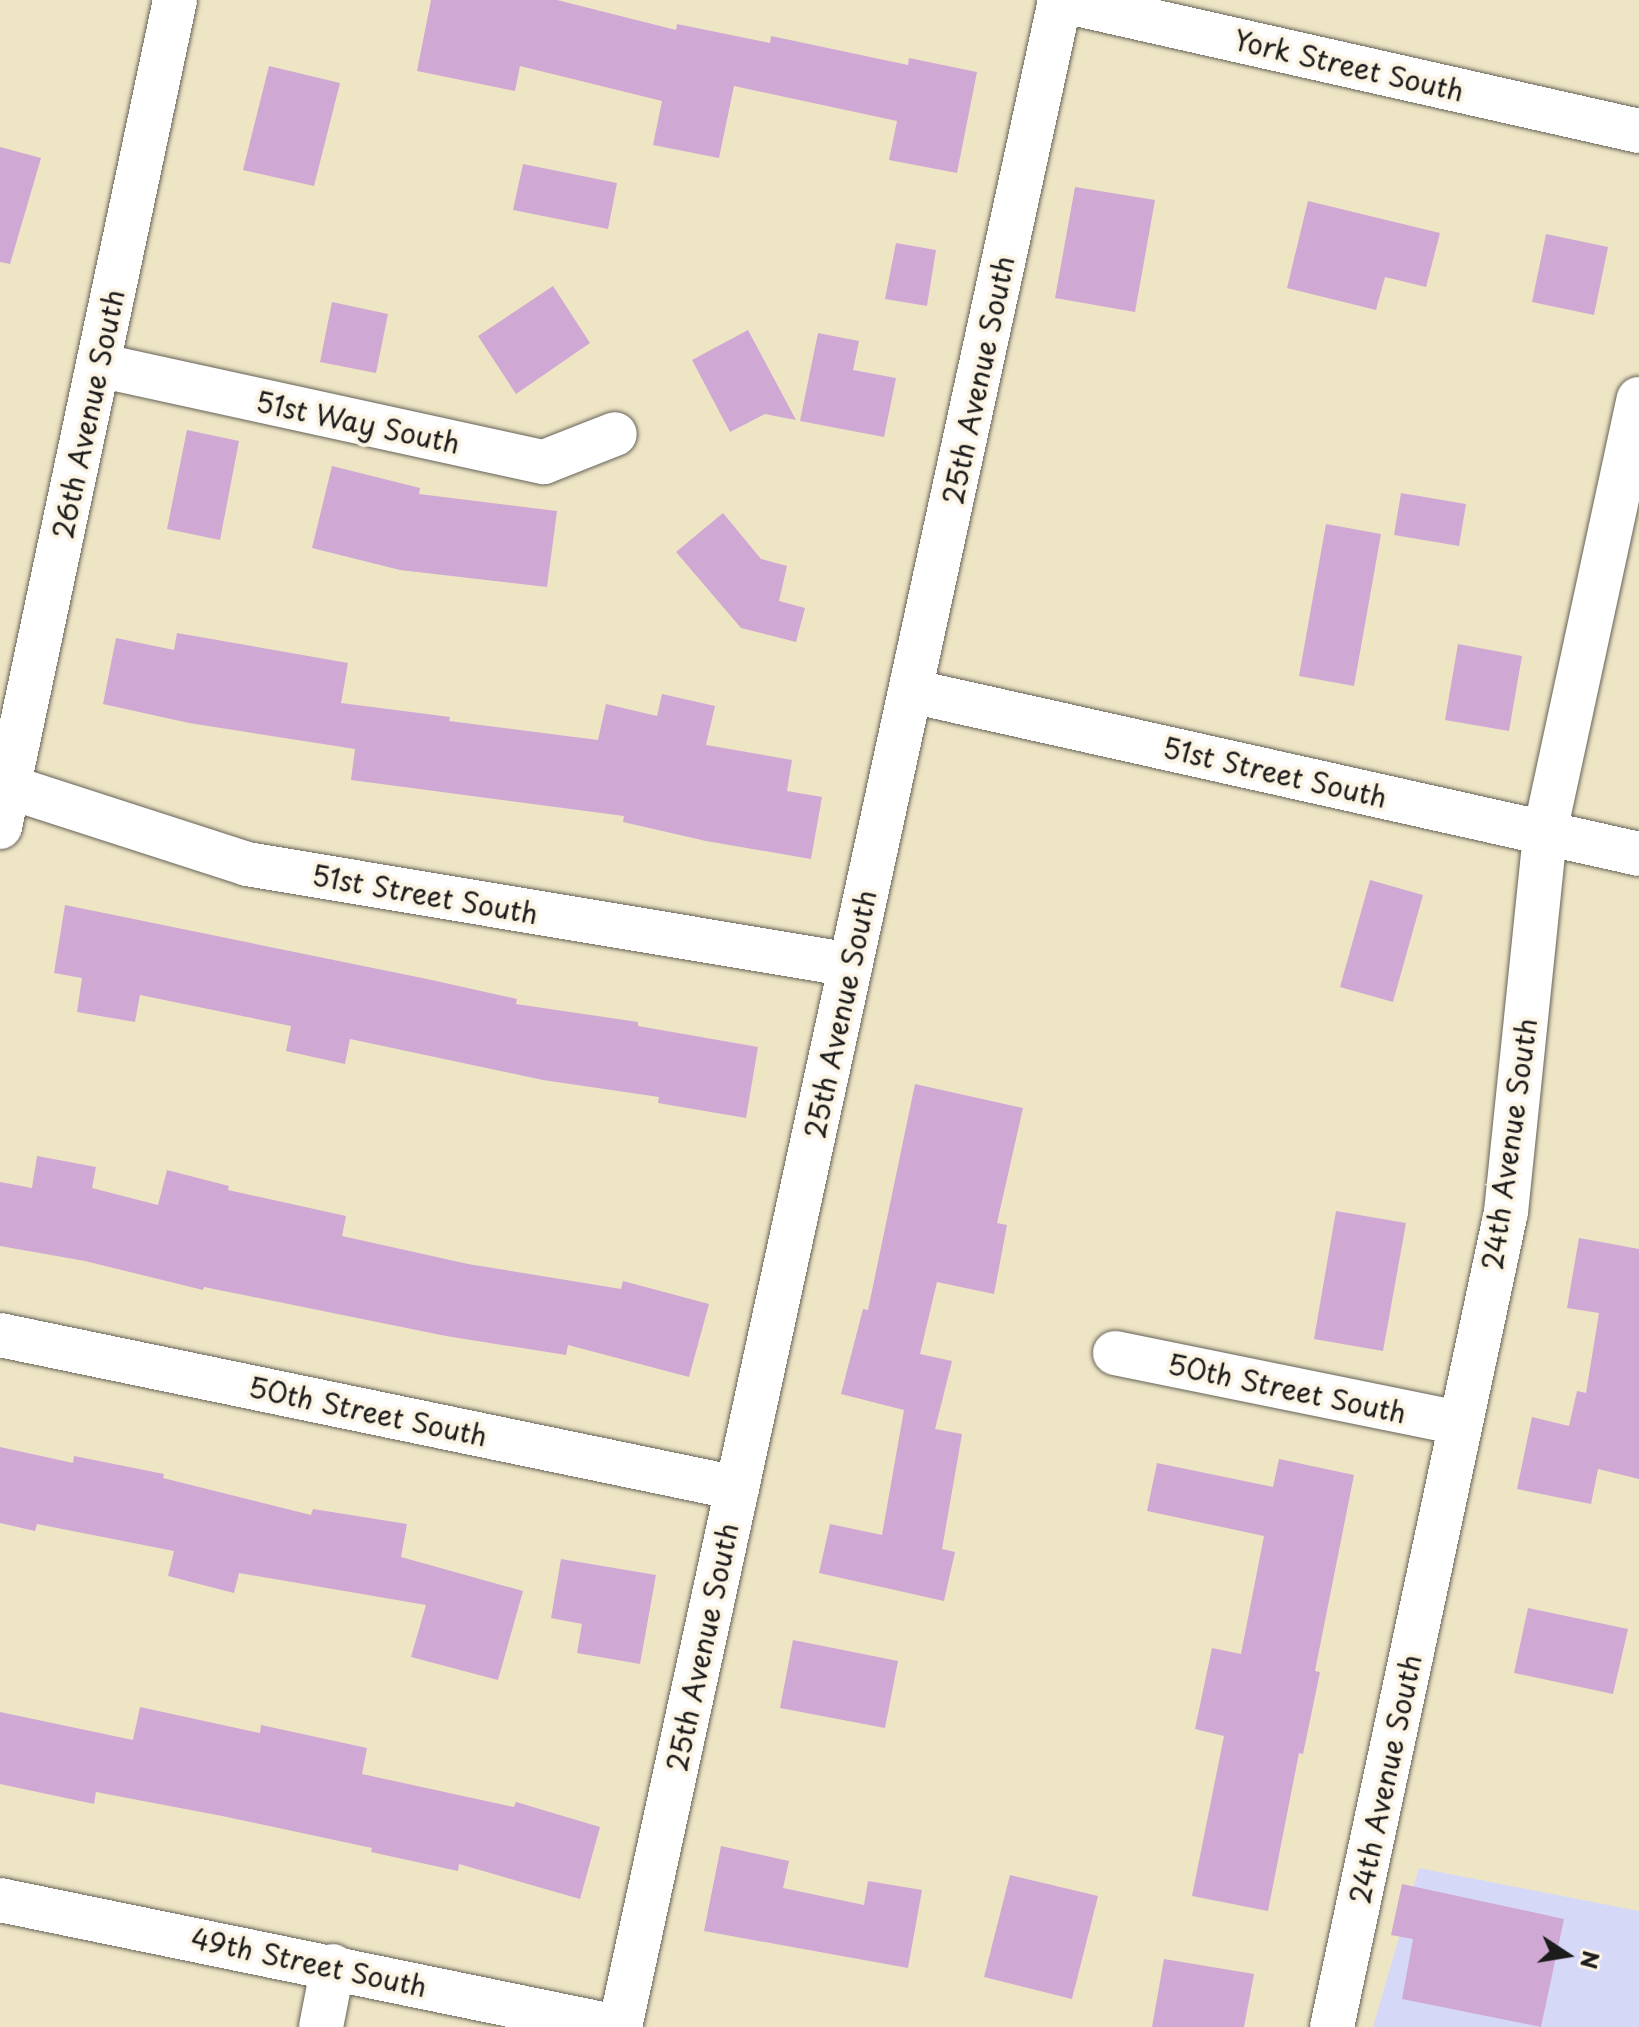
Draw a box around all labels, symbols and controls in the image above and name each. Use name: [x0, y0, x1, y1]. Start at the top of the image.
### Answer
street label: York Street South: [1230, 22, 1468, 108]
street label: 25th Avenue South: [935, 252, 1021, 508]
street label: 26th Avenue South: [45, 285, 131, 543]
street label: 51st Way South: [251, 384, 465, 460]
street label: 51st Street South: [1157, 729, 1393, 815]
street label: 51st Street South: [307, 857, 543, 931]
street label: 25th Avenue South: [797, 886, 883, 1142]
street label: 24th Avenue South: [1475, 1016, 1543, 1272]
street label: 50th Street South: [1163, 1346, 1411, 1430]
street label: 50th Street South: [244, 1369, 492, 1453]
street label: 25th Avenue South: [659, 1519, 745, 1775]
street label: 24th Avenue South: [1342, 1651, 1428, 1907]
north arrow: [1527, 1915, 1607, 1995]
street label: 49th Street South: [188, 1921, 430, 2003]
text: N: [1573, 1948, 1609, 1972]

